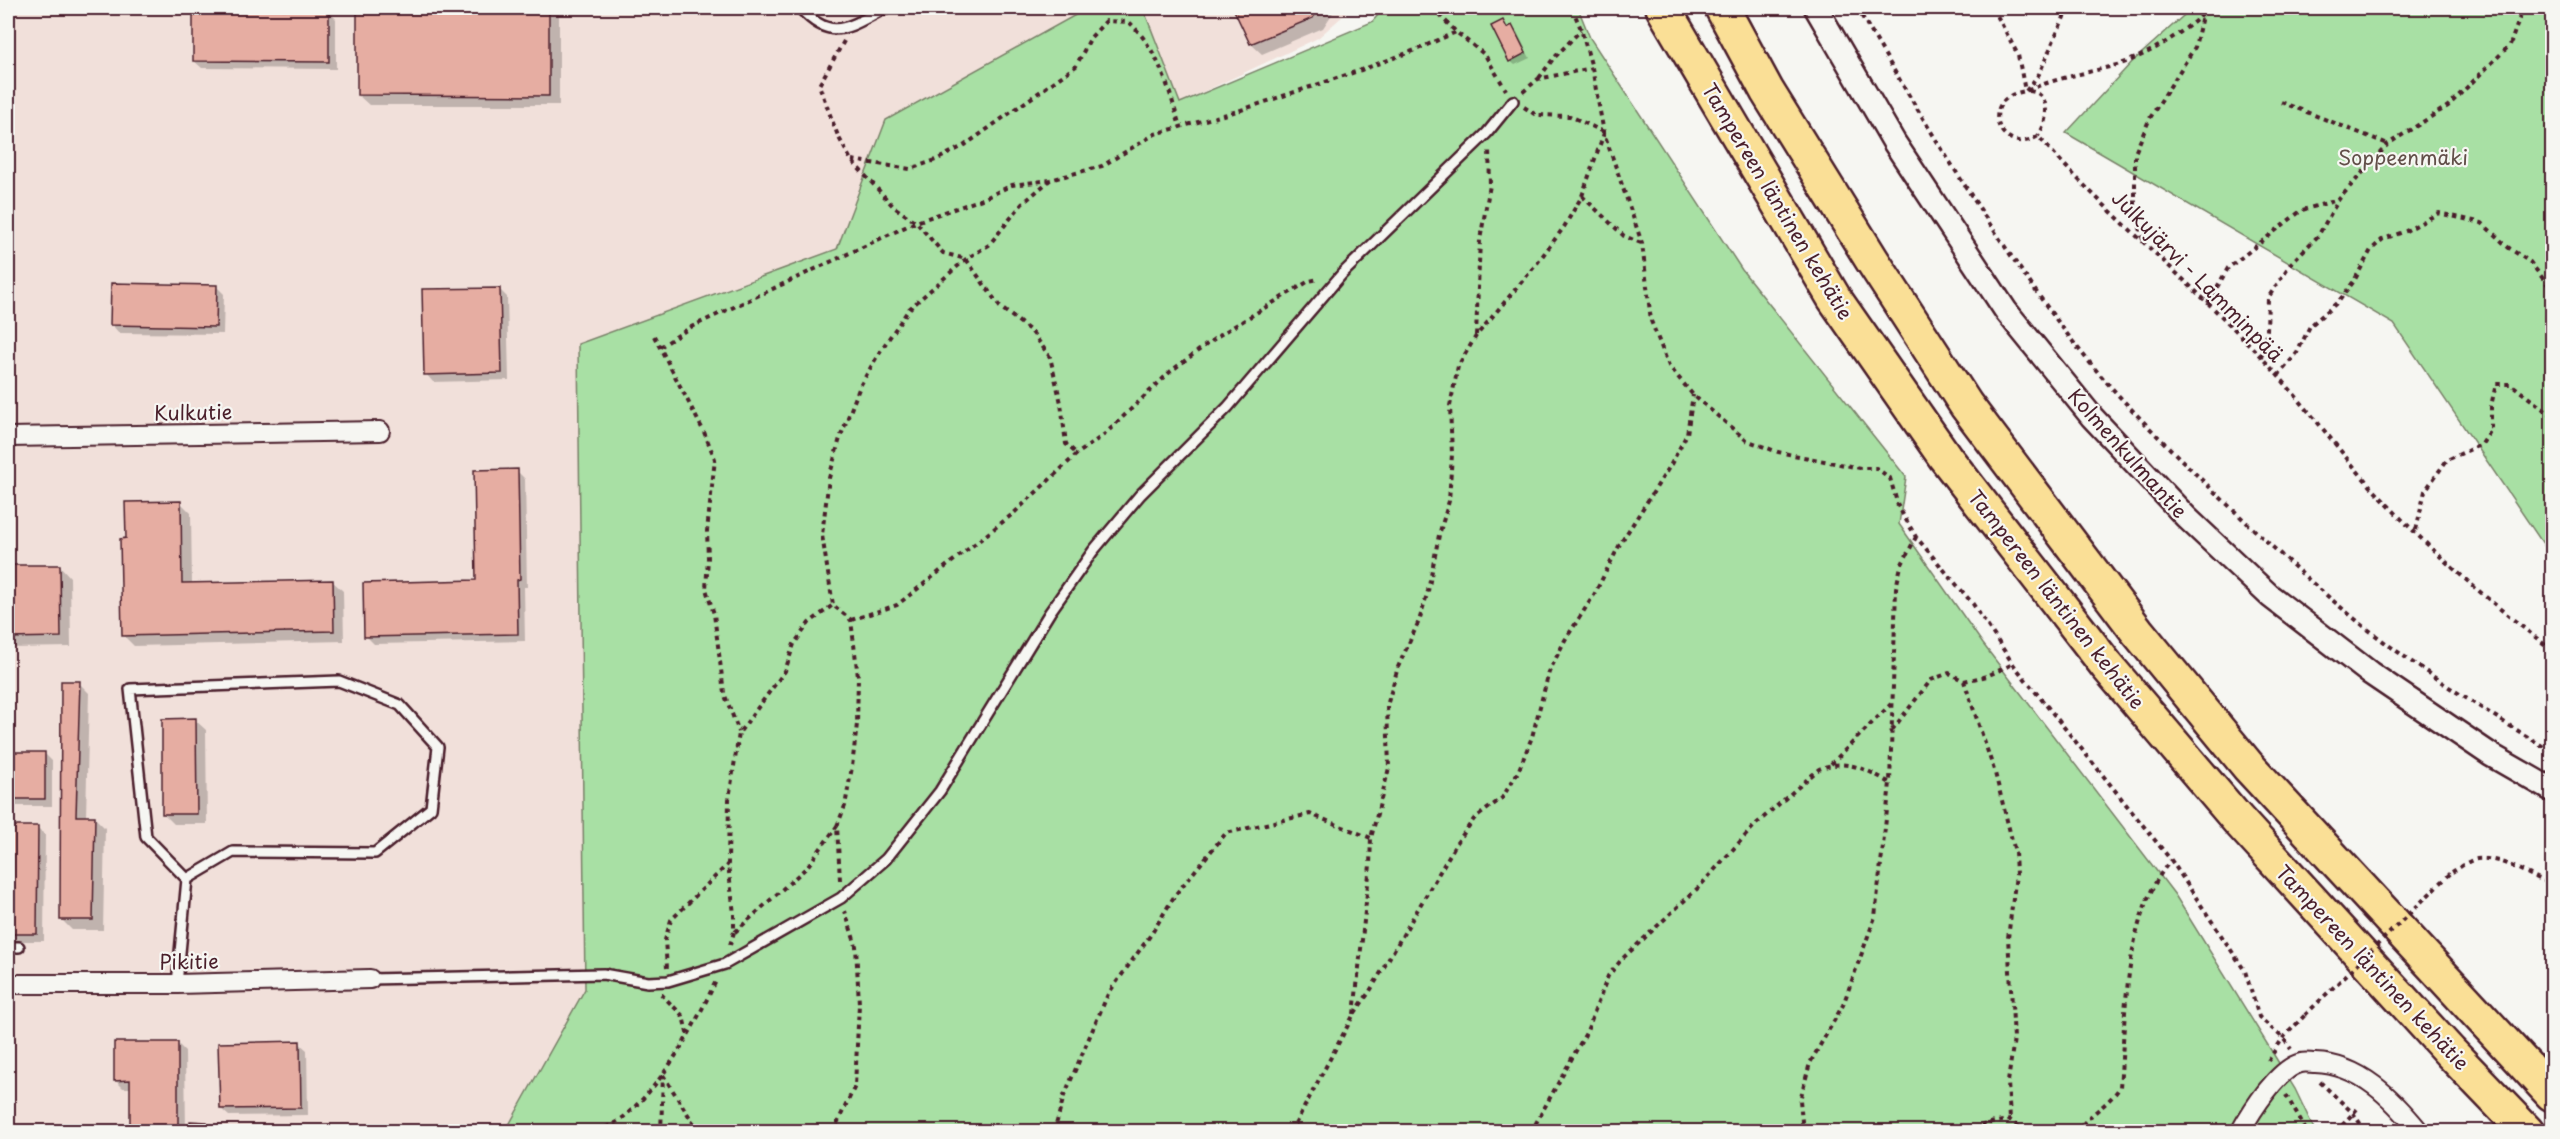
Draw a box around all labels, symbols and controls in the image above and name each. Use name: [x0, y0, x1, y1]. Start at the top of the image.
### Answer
street label: Tampereen läntinen kehätie: [1695, 77, 1861, 325]
park label: Soppeenmäki: [2338, 142, 2468, 172]
street label: Julkujärvi - Lamminpää: [2105, 183, 2291, 369]
street label: Kolmenkulmantie: [2061, 381, 2195, 525]
street label: Kulkutie: [154, 396, 232, 428]
street label: Tampereen läntinen kehätie: [1962, 483, 2152, 715]
street label: Tampereen läntinen kehätie: [2269, 857, 2477, 1077]
street label: Pikitie: [159, 945, 219, 977]

